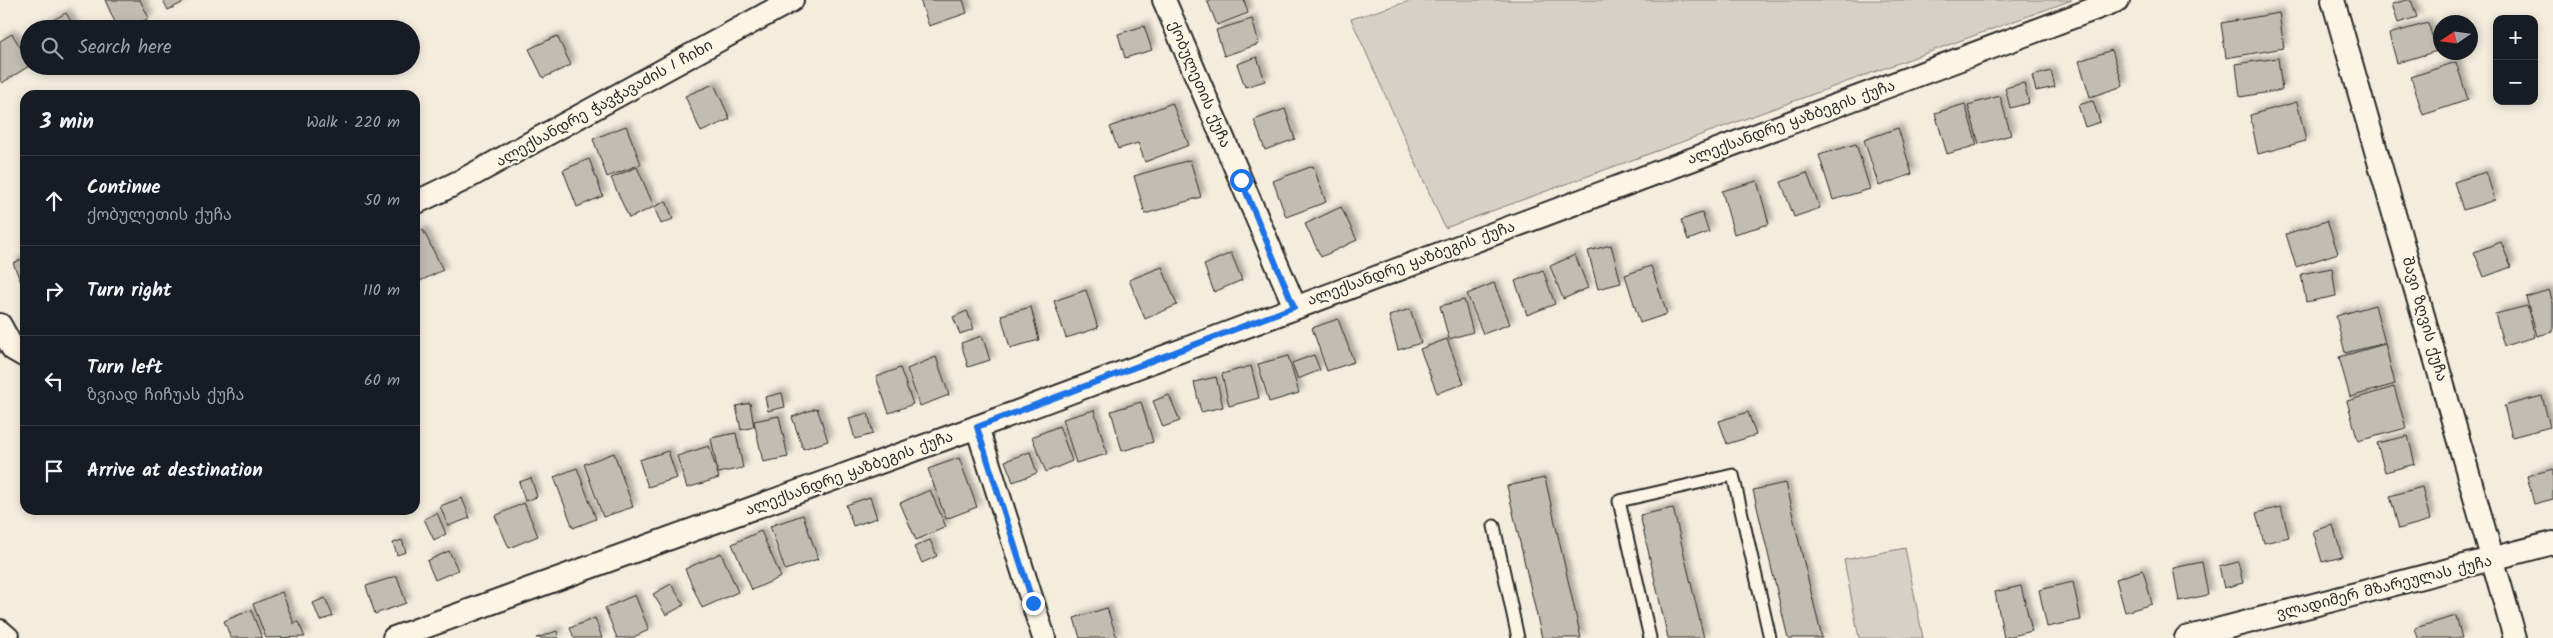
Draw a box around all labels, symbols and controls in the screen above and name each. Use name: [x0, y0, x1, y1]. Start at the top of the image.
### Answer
north arrow: [2433, 15, 2478, 60]
map controls: [2493, 15, 2538, 105]
button: +: [2493, 15, 2538, 60]
street label: ქობულეთის ქუჩა: [1161, 17, 1237, 152]
search box: [20, 20, 420, 75]
text: Search here: [78, 33, 172, 63]
icon: search: [38, 34, 66, 62]
street label: ალექსანდრე ჭავჭავაძის I ჩიხი: [491, 34, 718, 174]
button: −: [2493, 60, 2538, 105]
street label: ალექსანდრე ყაზბეგის ქუჩა: [1684, 74, 1899, 172]
text: 3 min: [40, 106, 94, 139]
text: Walk · 220 m: [306, 110, 400, 135]
route start: [1230, 169, 1253, 192]
text: Continue: [87, 173, 160, 203]
icon: ahead: [40, 187, 68, 215]
text: 50 m: [364, 188, 400, 213]
text: ქობულეთის ქუჩა: [87, 203, 232, 228]
street label: ალექსანდრე ყაზბეგის ქუჩა: [1304, 215, 1519, 313]
street label: შავი ზღვის ქუჩა: [2395, 254, 2453, 384]
text: Turn right: [87, 276, 172, 306]
icon: right: [40, 277, 68, 305]
text: 110 m: [363, 278, 400, 303]
text: Turn left: [87, 353, 162, 383]
icon: left: [40, 367, 68, 395]
text: 60 m: [364, 368, 400, 393]
text: ზვიად ჩიჩუას ქუჩა: [87, 383, 244, 408]
street label: ალექსანდრე ყაზბეგის ქუჩა: [742, 425, 957, 523]
text: Arrive at destination: [87, 456, 263, 486]
icon: arrive: [40, 457, 68, 485]
street label: ვლადიმერ მზარეულას ქუჩა: [2274, 550, 2495, 626]
route end: [1022, 592, 1045, 615]

